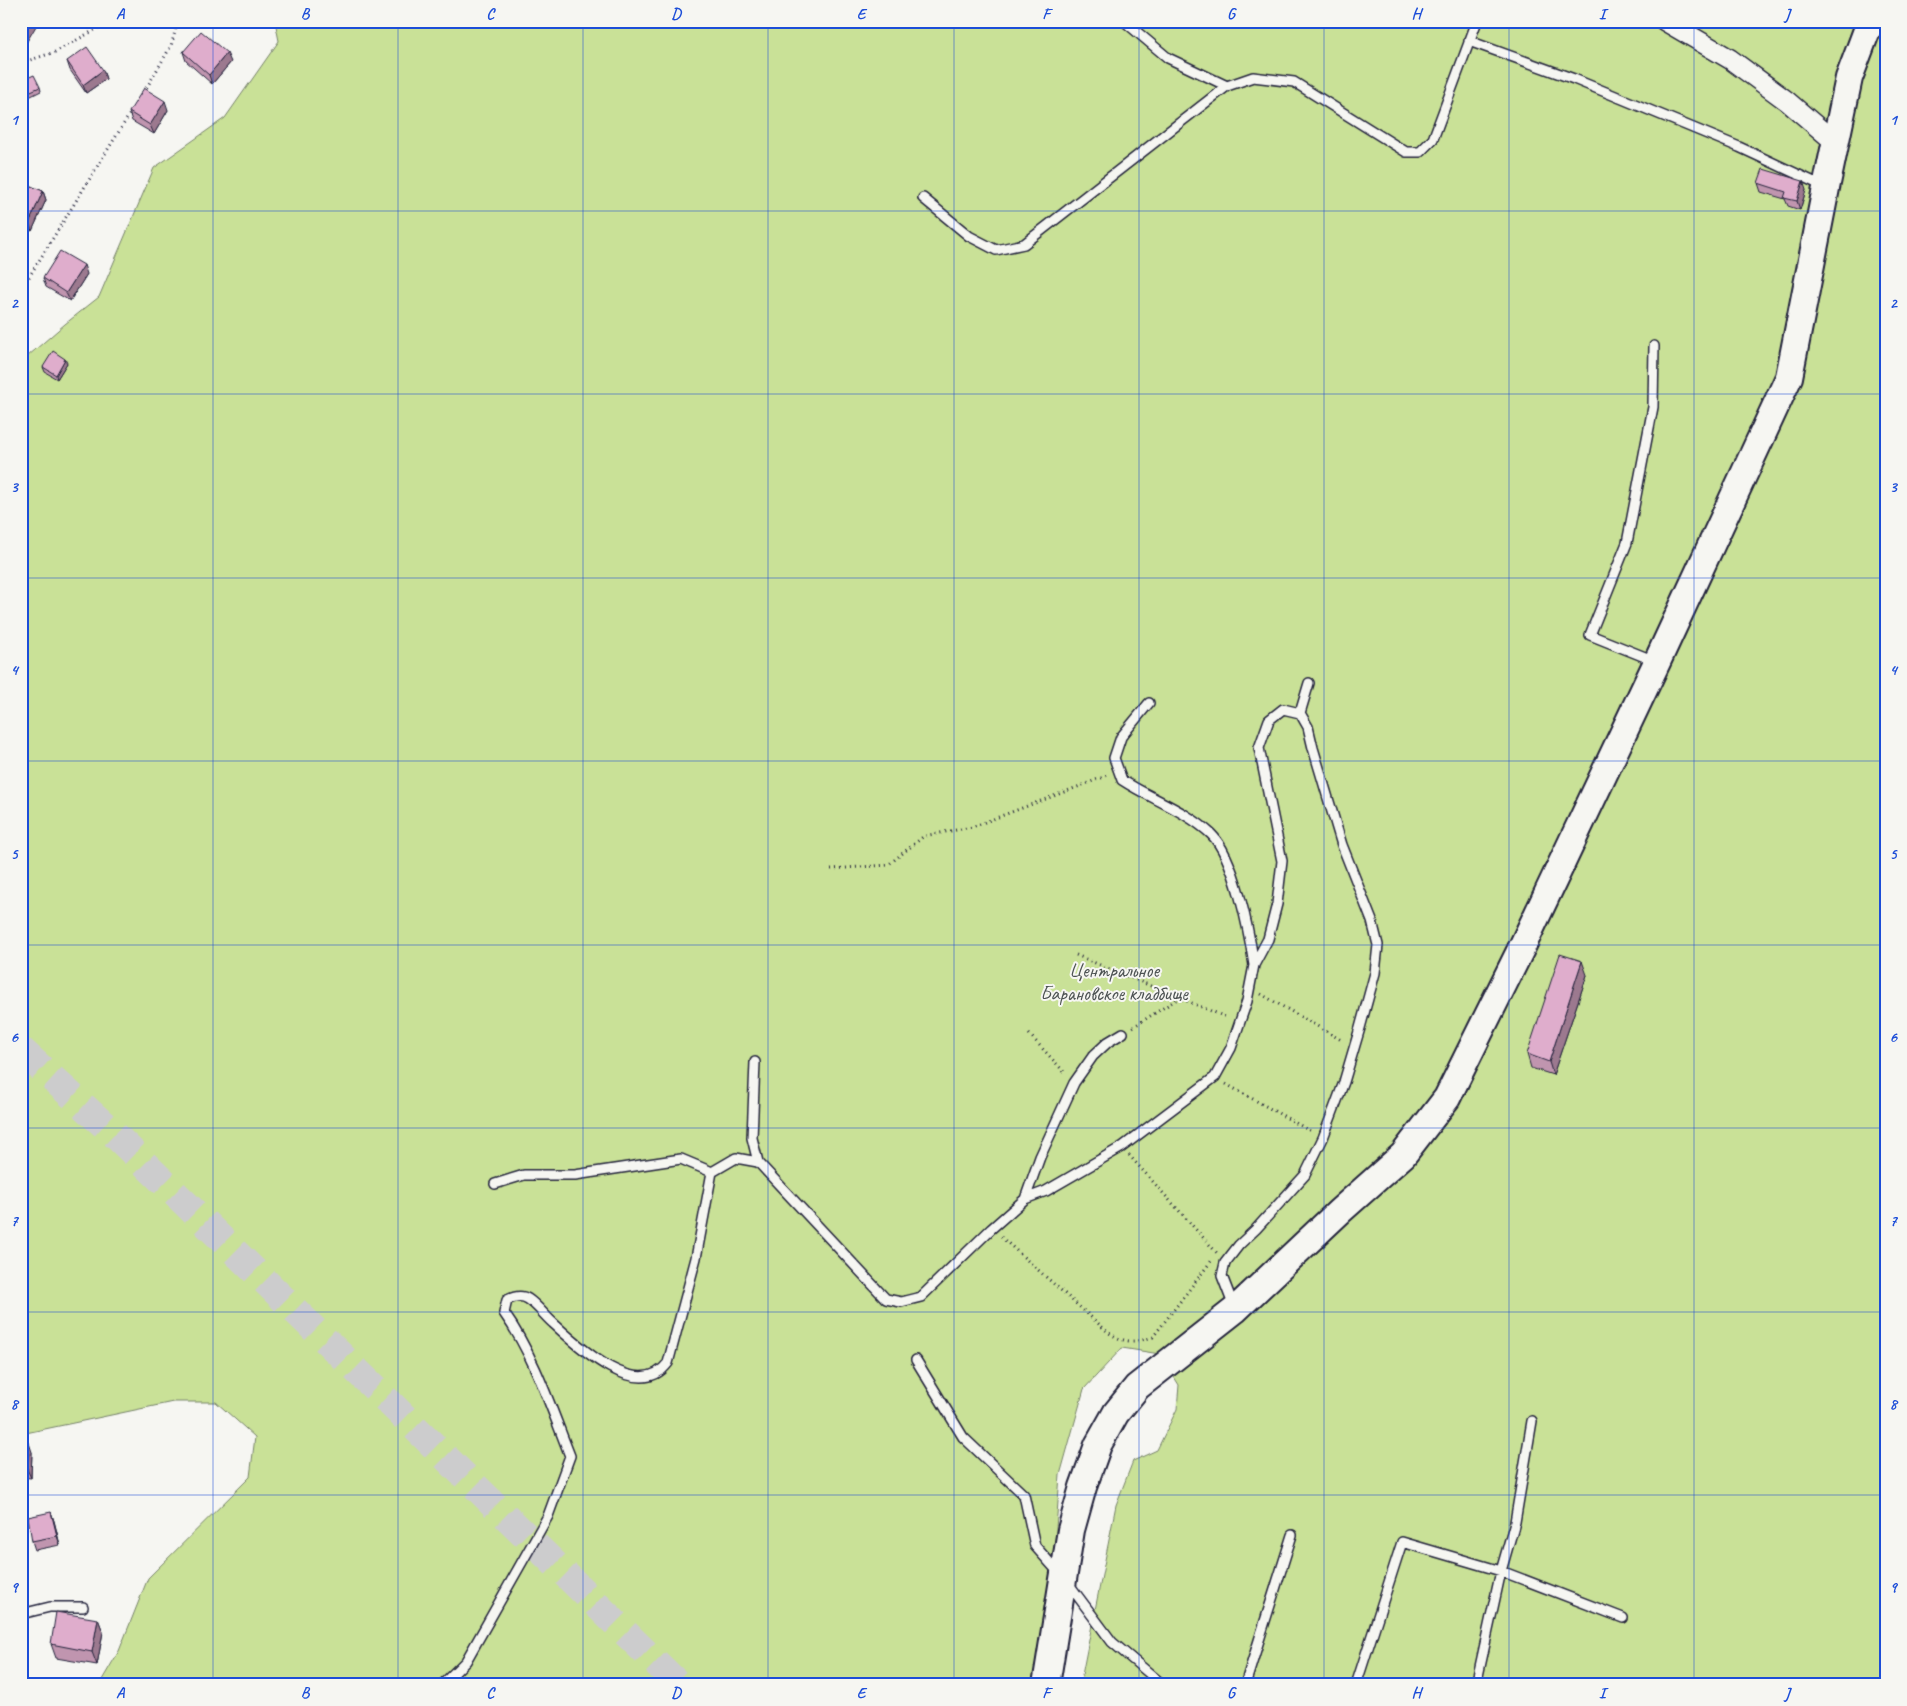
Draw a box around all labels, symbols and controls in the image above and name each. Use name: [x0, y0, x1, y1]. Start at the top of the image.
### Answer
text: A: [116, 4, 126, 24]
text: B: [301, 4, 311, 24]
text: C: [486, 4, 496, 24]
text: D: [671, 4, 682, 24]
text: E: [857, 4, 868, 24]
text: F: [1042, 4, 1053, 24]
text: G: [1227, 4, 1237, 24]
text: H: [1411, 4, 1423, 24]
text: I: [1599, 4, 1609, 24]
text: J: [1783, 4, 1792, 24]
text: 1: [10, 110, 19, 130]
text: 1: [1889, 110, 1898, 130]
text: 2: [10, 293, 19, 313]
text: 2: [1889, 293, 1898, 313]
text: 3: [10, 477, 19, 497]
text: 3: [1889, 477, 1898, 497]
text: 4: [10, 660, 19, 680]
text: 4: [1889, 660, 1898, 680]
text: 5: [11, 844, 20, 864]
text: 5: [1890, 844, 1899, 864]
park label: Центральное Барановское кладбище: [1040, 958, 1189, 1006]
text: 6: [10, 1027, 19, 1047]
text: 6: [1889, 1027, 1898, 1047]
text: 7: [10, 1211, 19, 1231]
text: 7: [1889, 1211, 1898, 1231]
text: 8: [10, 1394, 19, 1414]
text: 8: [1889, 1394, 1898, 1414]
text: 9: [10, 1577, 19, 1597]
text: 9: [1889, 1577, 1898, 1597]
text: A: [116, 1683, 126, 1703]
text: B: [301, 1683, 311, 1703]
text: C: [486, 1683, 496, 1703]
text: D: [671, 1683, 682, 1703]
text: E: [857, 1683, 868, 1703]
text: F: [1042, 1683, 1053, 1703]
text: G: [1227, 1683, 1237, 1703]
text: H: [1411, 1683, 1423, 1703]
text: I: [1599, 1683, 1609, 1703]
text: J: [1783, 1683, 1792, 1703]

